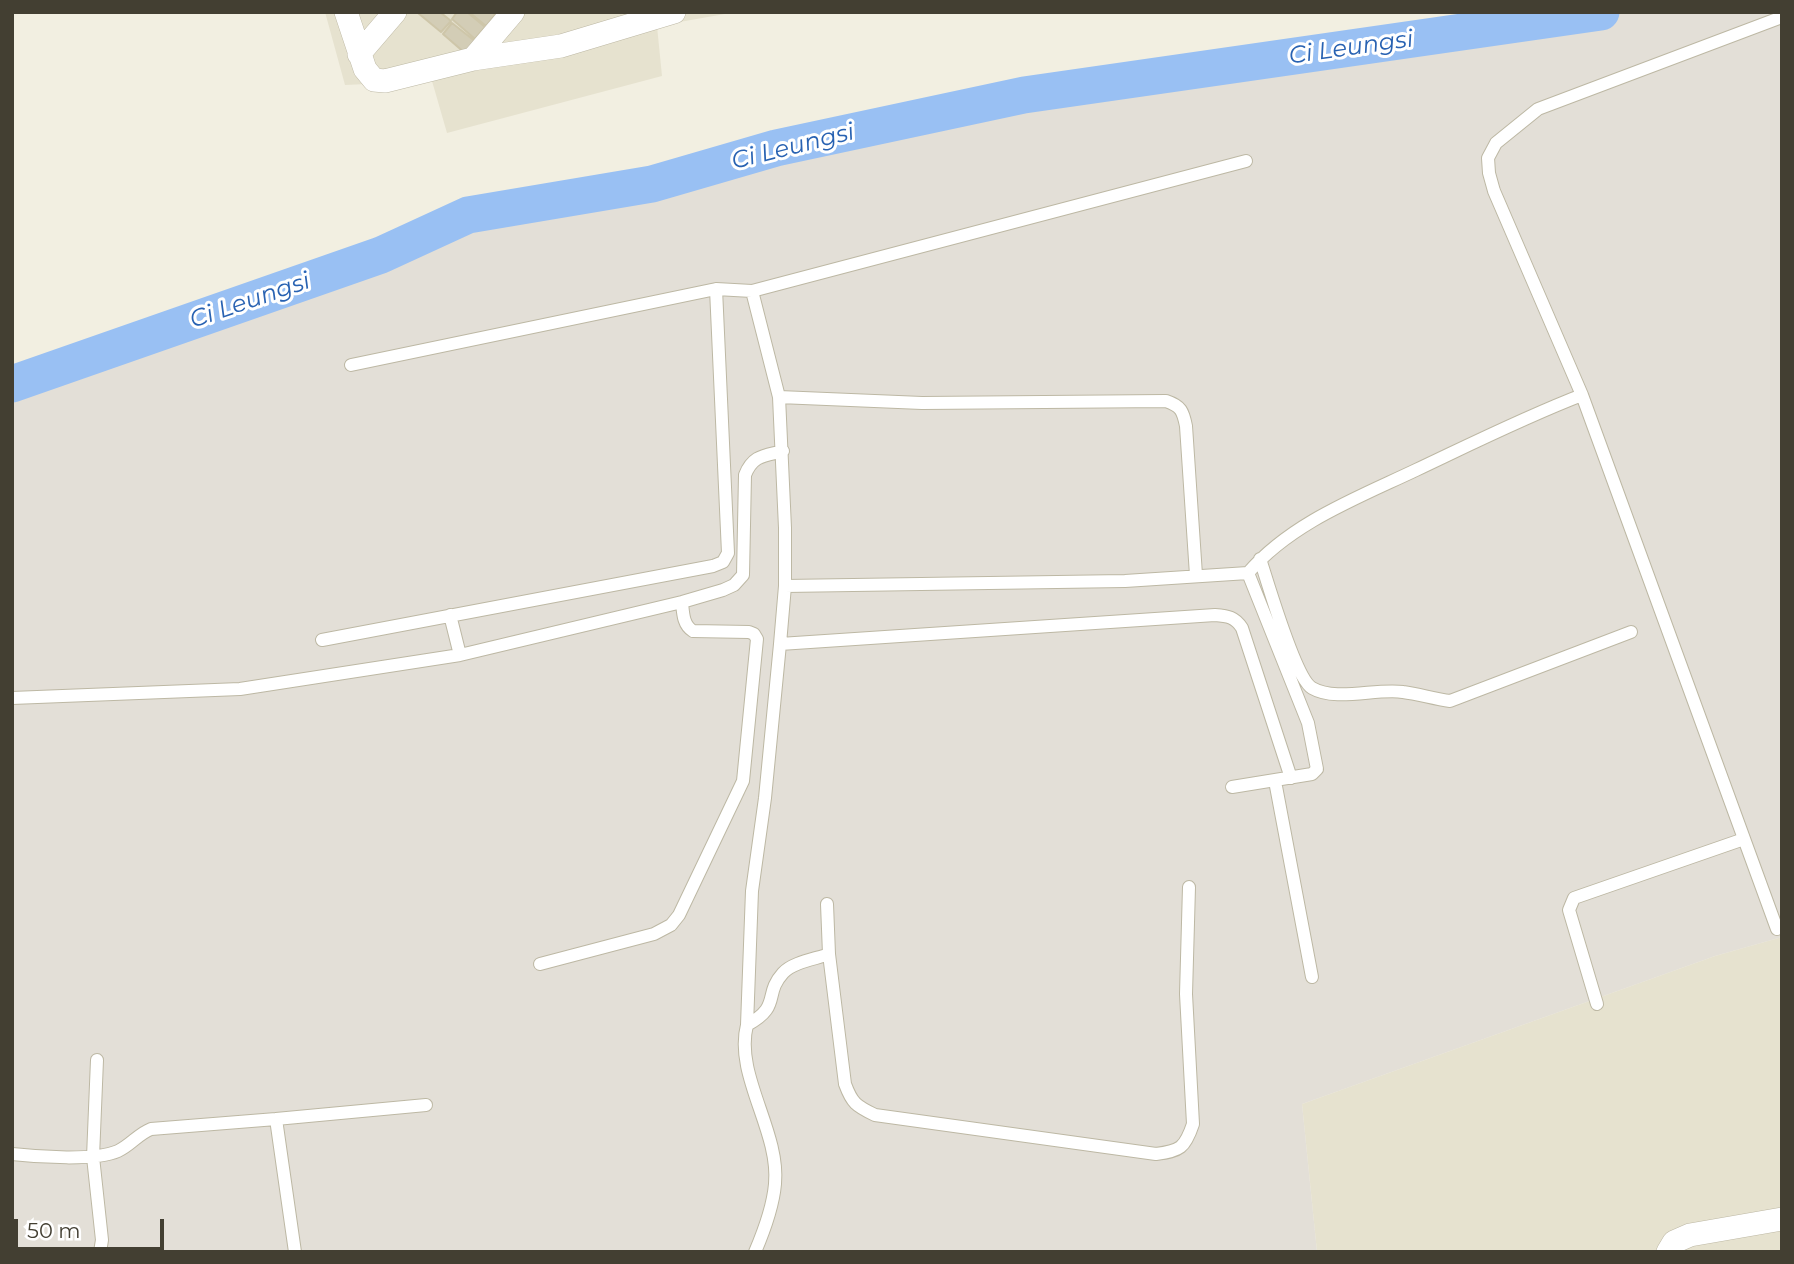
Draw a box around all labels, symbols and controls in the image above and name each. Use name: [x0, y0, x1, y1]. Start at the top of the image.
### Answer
water label: Ci Leungsi: [1287, 25, 1415, 71]
water label: Ci Leungsi: [729, 118, 857, 176]
water label: Ci Leungsi: [186, 267, 314, 335]
scale bar: [18, 1204, 168, 1248]
text: 50 m: [27, 1218, 81, 1243]

